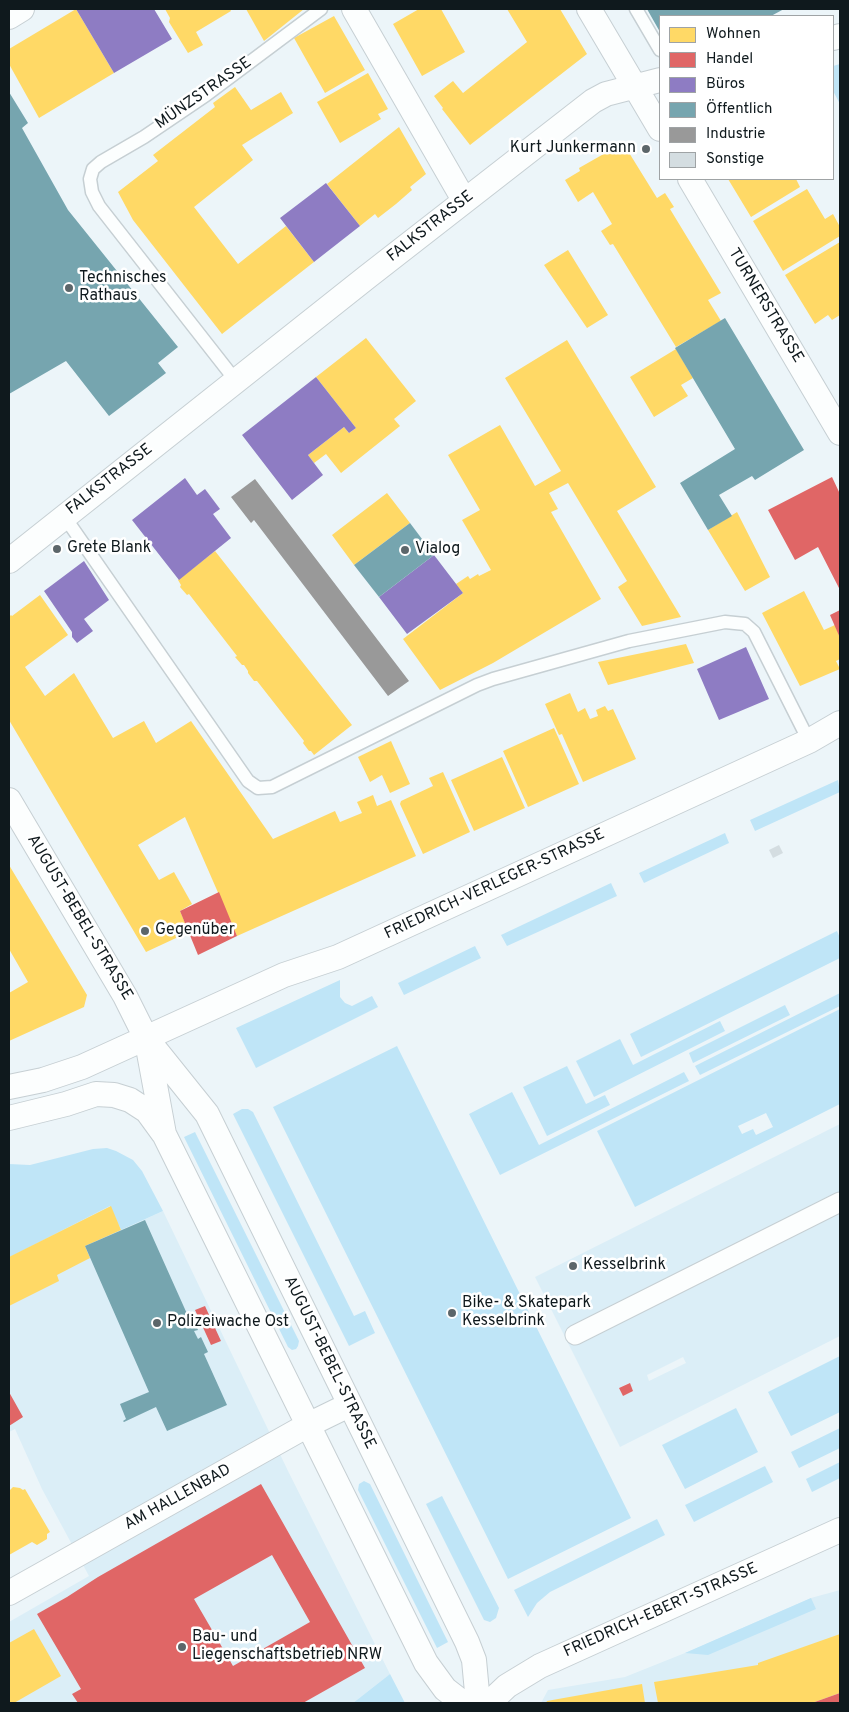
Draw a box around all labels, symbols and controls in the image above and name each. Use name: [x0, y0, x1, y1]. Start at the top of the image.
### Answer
legend: [659, 15, 834, 180]
text: Wohnen: [706, 25, 761, 44]
text: Handel: [706, 50, 753, 69]
street label: MÜNZSTRASSE: [152, 54, 256, 134]
text: Büros: [706, 75, 745, 94]
text: Öffentlich: [706, 100, 773, 119]
text: Industrie: [706, 125, 765, 144]
place label: Kurt Junkermann: [510, 139, 636, 159]
marker: Kurt Junkermann: [640, 143, 652, 155]
text: Sonstige: [706, 150, 764, 169]
street label: FALKSTRASSE: [384, 187, 478, 267]
street label: TURNERSTRASSE: [723, 245, 807, 367]
place label: Technisches Rathaus: [79, 269, 167, 307]
marker: Technisches Rathaus: [63, 282, 75, 294]
street label: FALKSTRASSE: [63, 440, 157, 520]
place label: Grete Blank: [67, 539, 151, 559]
place label: Vialog: [415, 540, 460, 560]
marker: Grete Blank: [51, 543, 63, 555]
marker: Vialog: [399, 544, 411, 556]
street label: FRIEDRICH-VERLEGER-STRASSE: [382, 825, 608, 945]
street label: AUGUST-BEBEL-STRASSE: [22, 832, 136, 1004]
place label: Gegenüber: [155, 921, 235, 941]
marker: Gegenüber: [139, 925, 151, 937]
place label: Kesselbrink: [583, 1256, 666, 1276]
marker: Kesselbrink: [567, 1260, 579, 1272]
street label: AUGUST-BEBEL-STRASSE: [279, 1273, 379, 1453]
place label: Bike- & Skatepark Kesselbrink: [462, 1294, 591, 1332]
marker: Bike- & Skatepark Kesselbrink: [446, 1307, 458, 1319]
place label: Polizeiwache Ost: [167, 1313, 289, 1333]
marker: Polizeiwache Ost: [151, 1317, 163, 1329]
street label: AM HALLENBAD: [121, 1461, 235, 1535]
street label: FRIEDRICH-EBERT-STRASSE: [561, 1559, 761, 1663]
place label: Bau- und Liegenschaftsbetrieb NRW: [192, 1628, 382, 1666]
marker: Bau- und Liegenschaftsbetrieb NRW: [176, 1641, 188, 1653]

